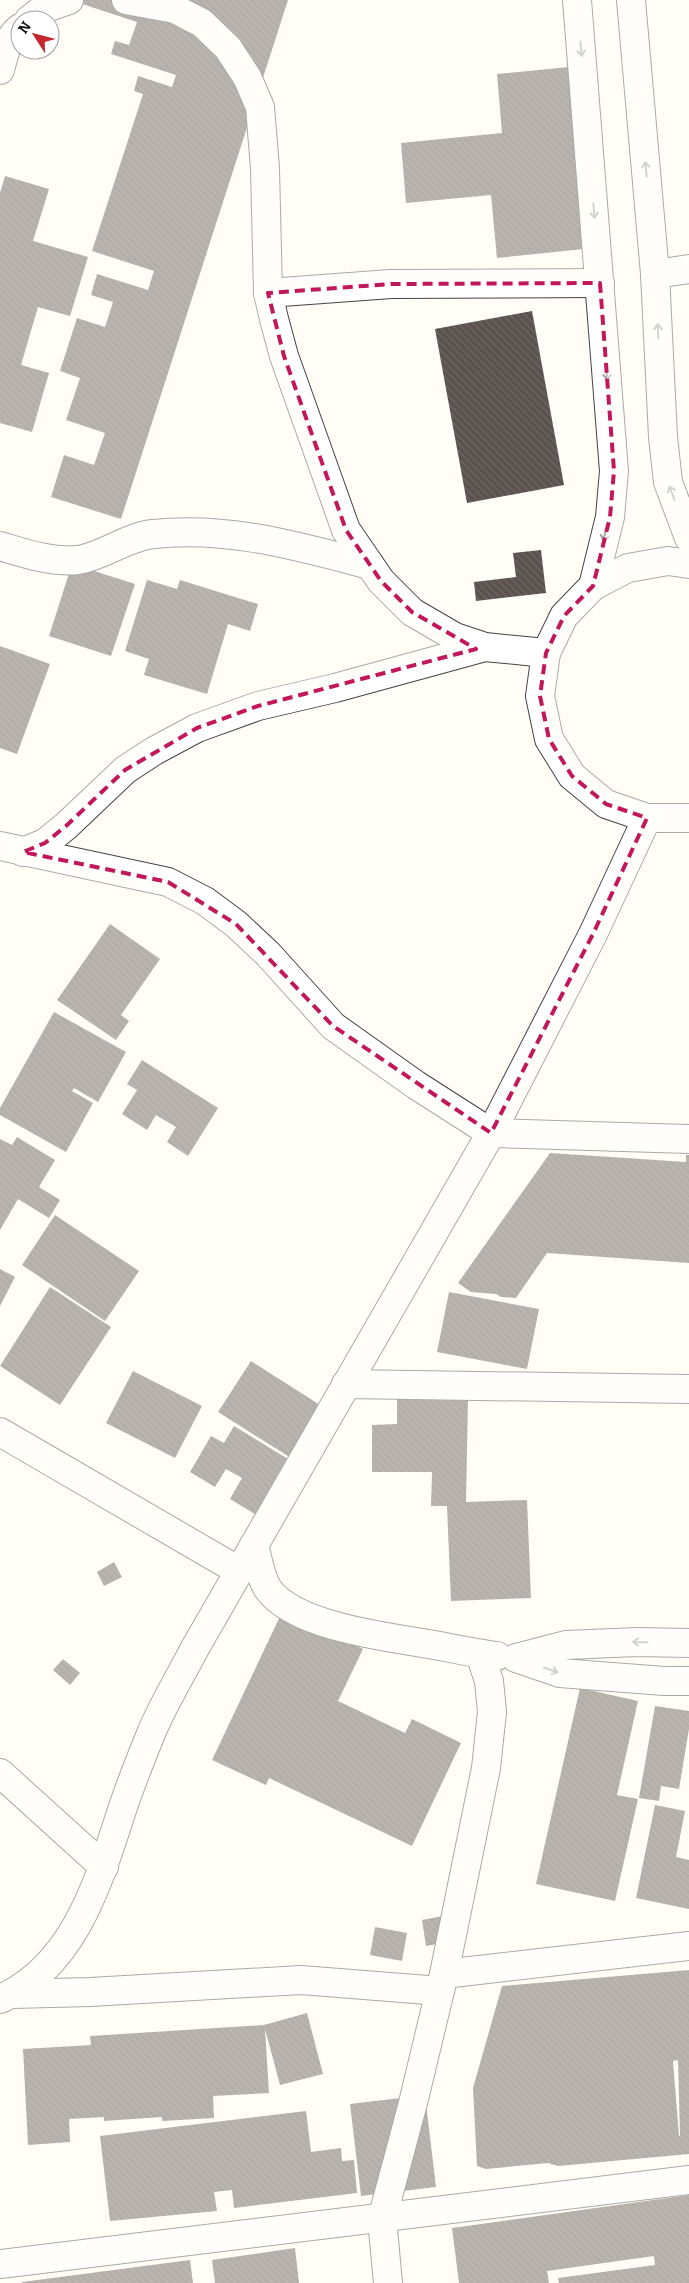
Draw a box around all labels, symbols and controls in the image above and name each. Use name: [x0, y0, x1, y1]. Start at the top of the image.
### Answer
north arrow: [10, 10, 60, 60]
text: N: [15, 18, 35, 37]
one-way arrow: [576, 40, 586, 56]
one-way arrow: [641, 161, 651, 177]
one-way arrow: [590, 202, 599, 218]
one-way arrow: [653, 323, 663, 340]
one-way arrow: [602, 364, 611, 380]
one-way arrow: [667, 485, 676, 501]
one-way arrow: [600, 526, 610, 542]
one-way arrow: [633, 1637, 649, 1647]
one-way arrow: [542, 1666, 558, 1675]

